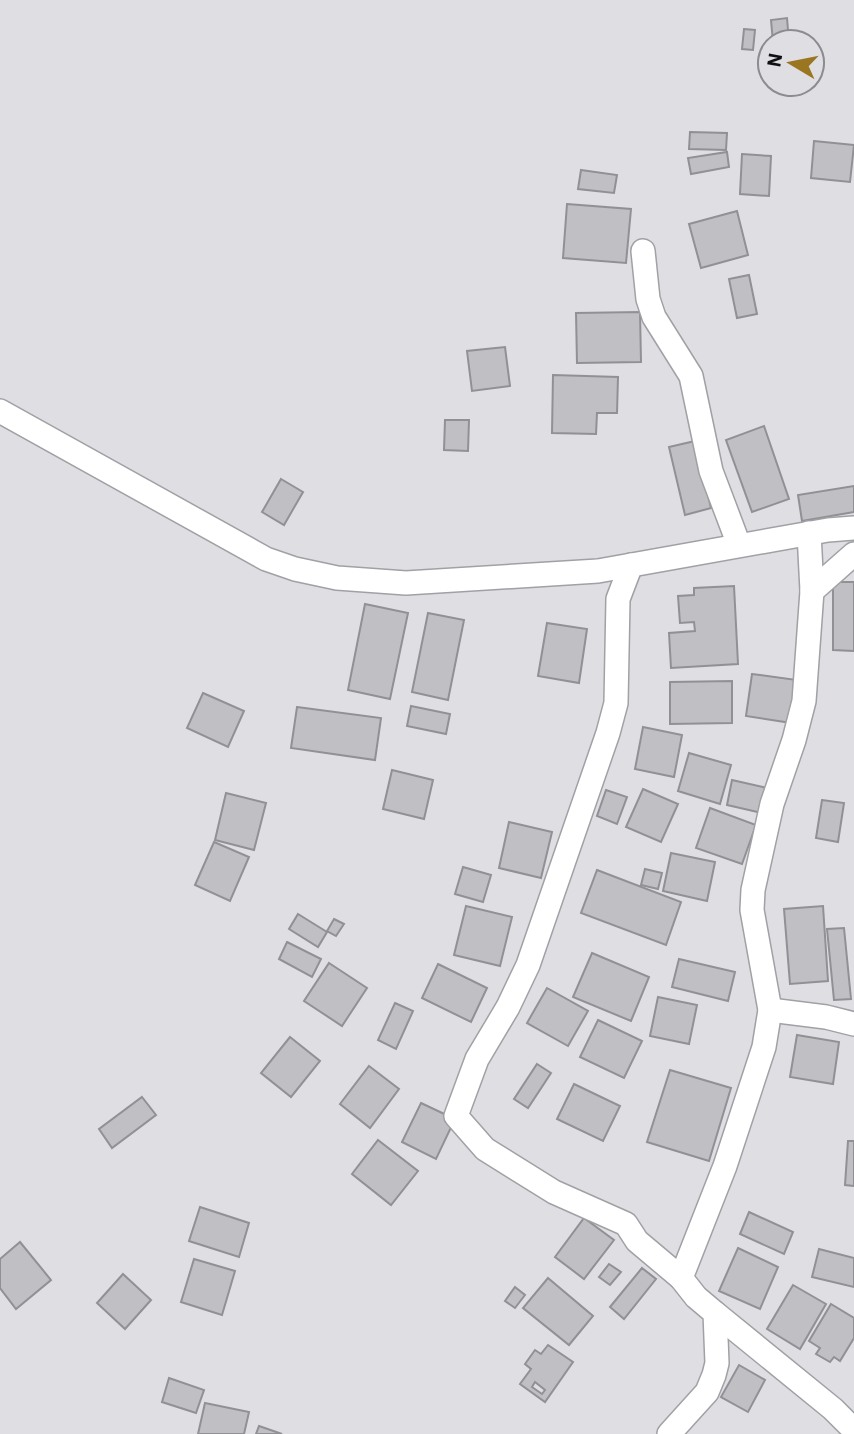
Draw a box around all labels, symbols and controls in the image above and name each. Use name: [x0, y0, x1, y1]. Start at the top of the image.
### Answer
north arrow: [756, 28, 826, 98]
text: N: [761, 51, 787, 69]

